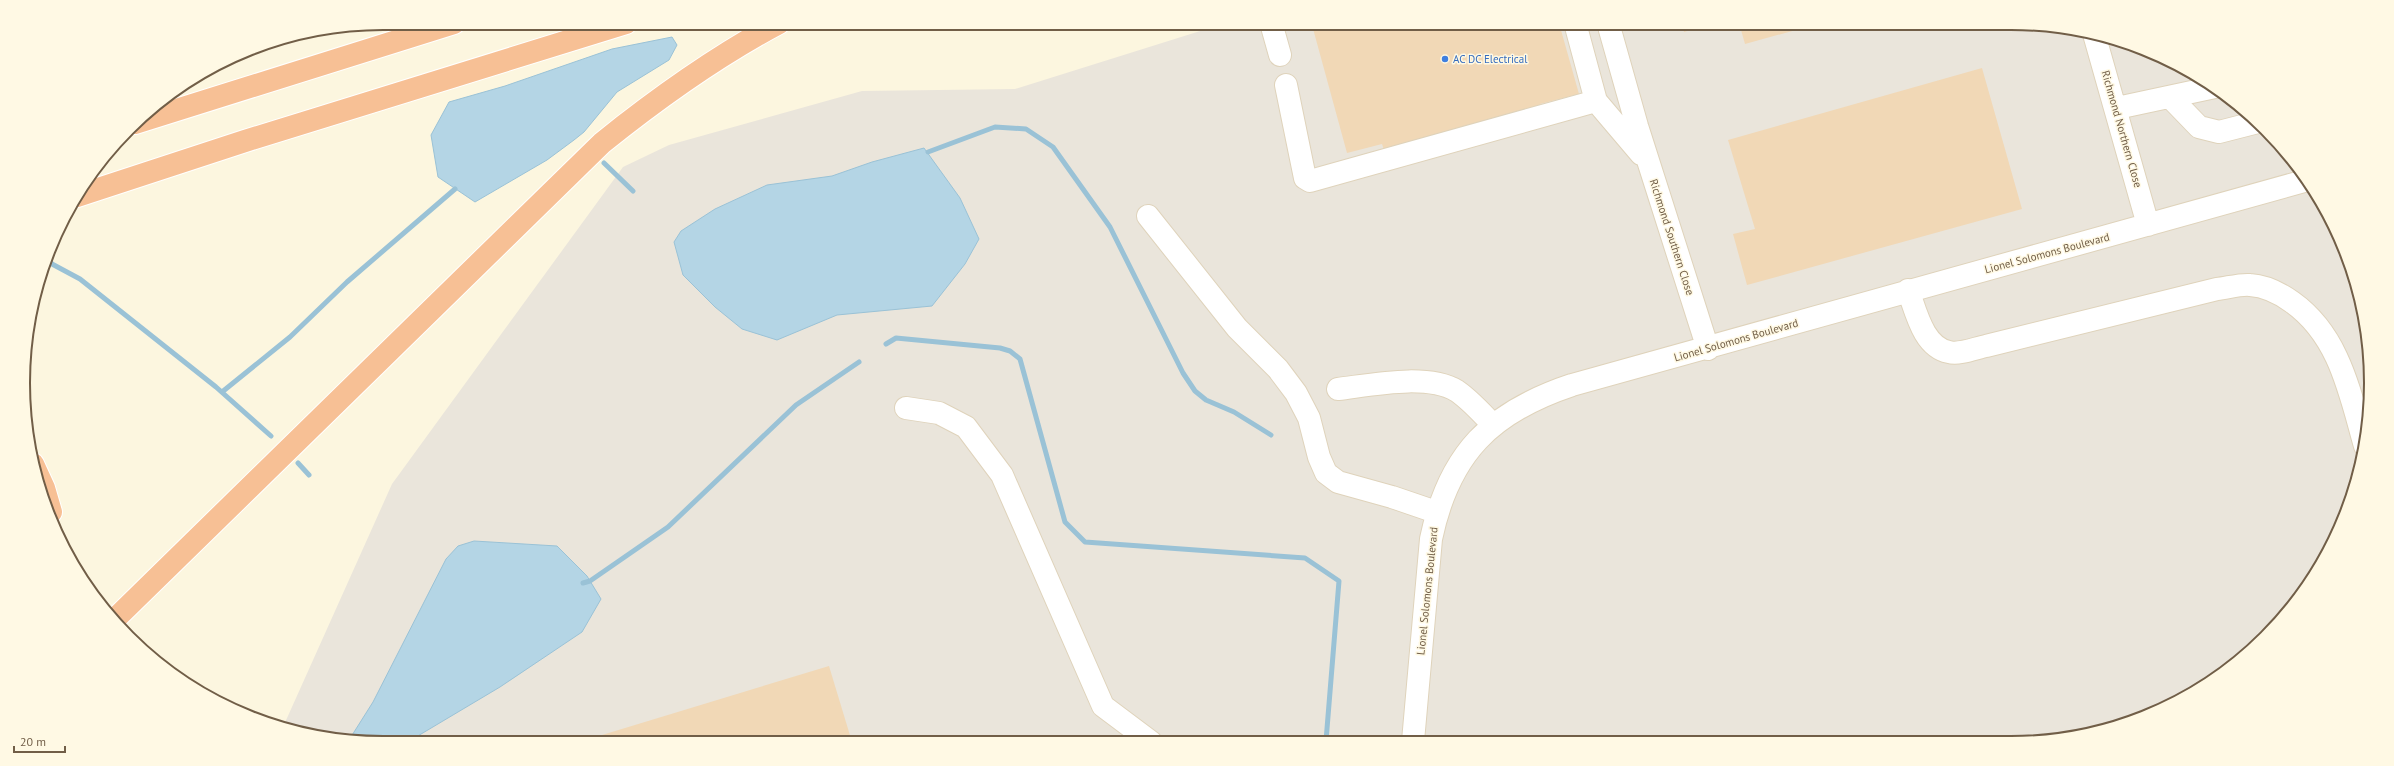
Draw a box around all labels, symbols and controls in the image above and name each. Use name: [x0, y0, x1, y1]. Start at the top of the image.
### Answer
place label: AC DC Electrical: [1453, 52, 1528, 66]
marker: AC DC Electrical: [1440, 54, 1450, 64]
street label: Richmond Northern Close: [2099, 69, 2146, 190]
street label: Richmond Southern Close: [1647, 177, 1698, 297]
street label: Lionel Solomons Boulevard: [1983, 230, 2111, 276]
street label: Lionel Solomons Boulevard: [1672, 316, 1800, 364]
street label: Lionel Solomons Boulevard: [1413, 526, 1441, 656]
scale bar: [14, 728, 65, 754]
text: 20 m: [20, 734, 46, 749]

